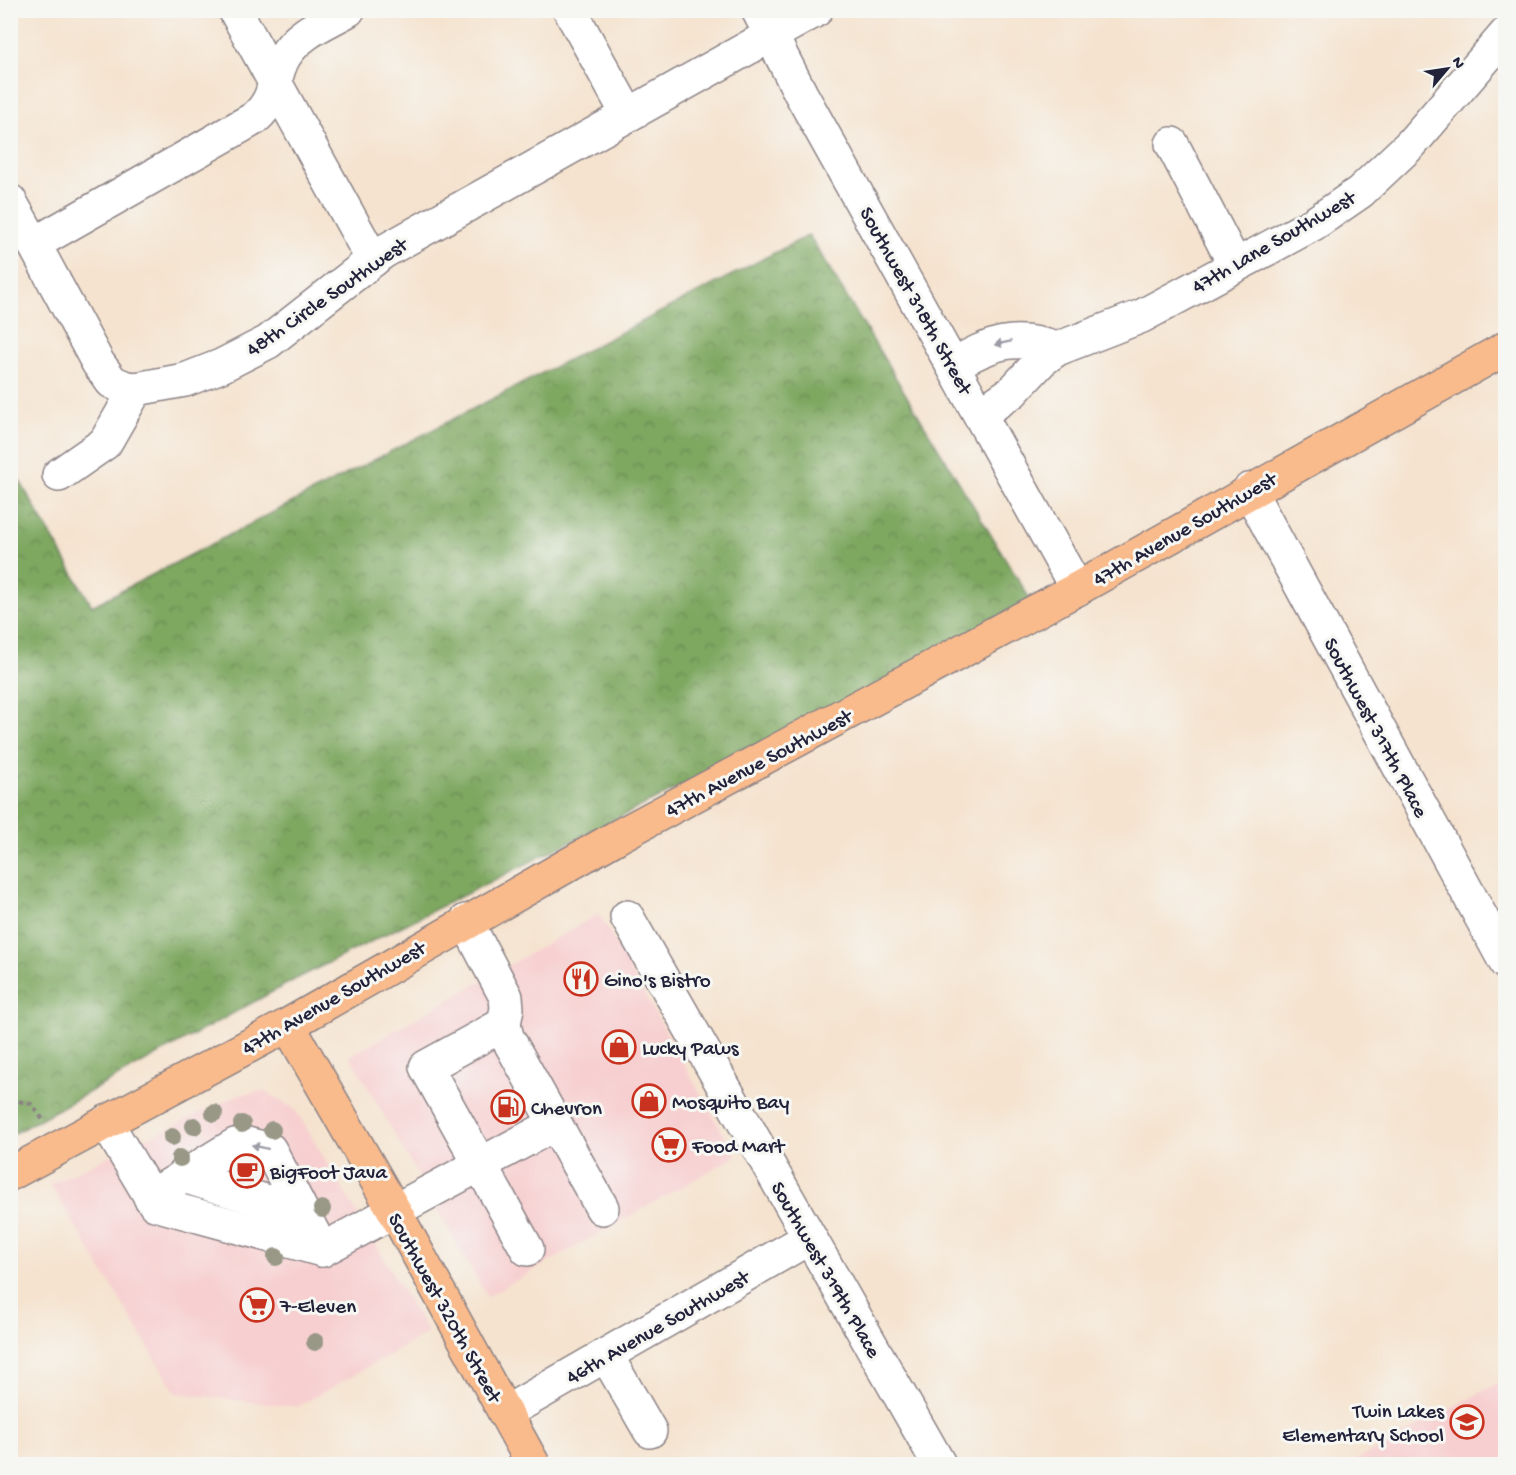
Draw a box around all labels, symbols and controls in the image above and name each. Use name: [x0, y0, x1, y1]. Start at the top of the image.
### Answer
north arrow: [1417, 39, 1477, 99]
text: N: [1446, 54, 1468, 73]
street label: 47th Lane Southwest: [1189, 186, 1363, 301]
street label: Southwest 318th Street: [852, 204, 977, 402]
street label: 48th Circle Southwest: [243, 232, 415, 364]
one-way arrow: [993, 339, 1012, 348]
street label: 47th Avenue Southwest: [1090, 467, 1284, 594]
street label: Southwest 317th Place: [1316, 635, 1432, 824]
street label: 47th Avenue Southwest: [662, 704, 859, 825]
street label: 47th Avenue Southwest: [239, 936, 433, 1063]
restaurant icon: Gino's Bistro: [563, 961, 599, 997]
place label: Gino's Bistro: [604, 970, 711, 995]
shop icon: Lucky Paws: [601, 1029, 637, 1065]
place label: Lucky Paws: [642, 1038, 740, 1063]
shop icon: Mosquito Bay: [631, 1083, 667, 1119]
fuel station icon: Chevron: [490, 1089, 526, 1125]
place label: Mosquito Bay: [672, 1092, 789, 1117]
place label: Chevron: [531, 1098, 602, 1123]
supermarket icon: Food Mart: [651, 1127, 687, 1163]
place label: Food Mart: [691, 1136, 786, 1161]
one-way arrow: [251, 1142, 269, 1152]
cafe icon: BigFoot Java: [229, 1153, 265, 1189]
place label: BigFoot Java: [269, 1162, 388, 1187]
street label: Southwest 319th Place: [763, 1178, 885, 1364]
street label: Southwest 320th Street: [380, 1210, 507, 1410]
street label: 46th Avenue Southwest: [563, 1265, 757, 1392]
supermarket icon: 7-Eleven: [239, 1287, 275, 1323]
place label: 7-Eleven: [279, 1296, 356, 1321]
place label: Twin Lakes Elementary School: [1282, 1401, 1445, 1450]
school or university icon: Twin Lakes Elementary School: [1449, 1404, 1485, 1440]

